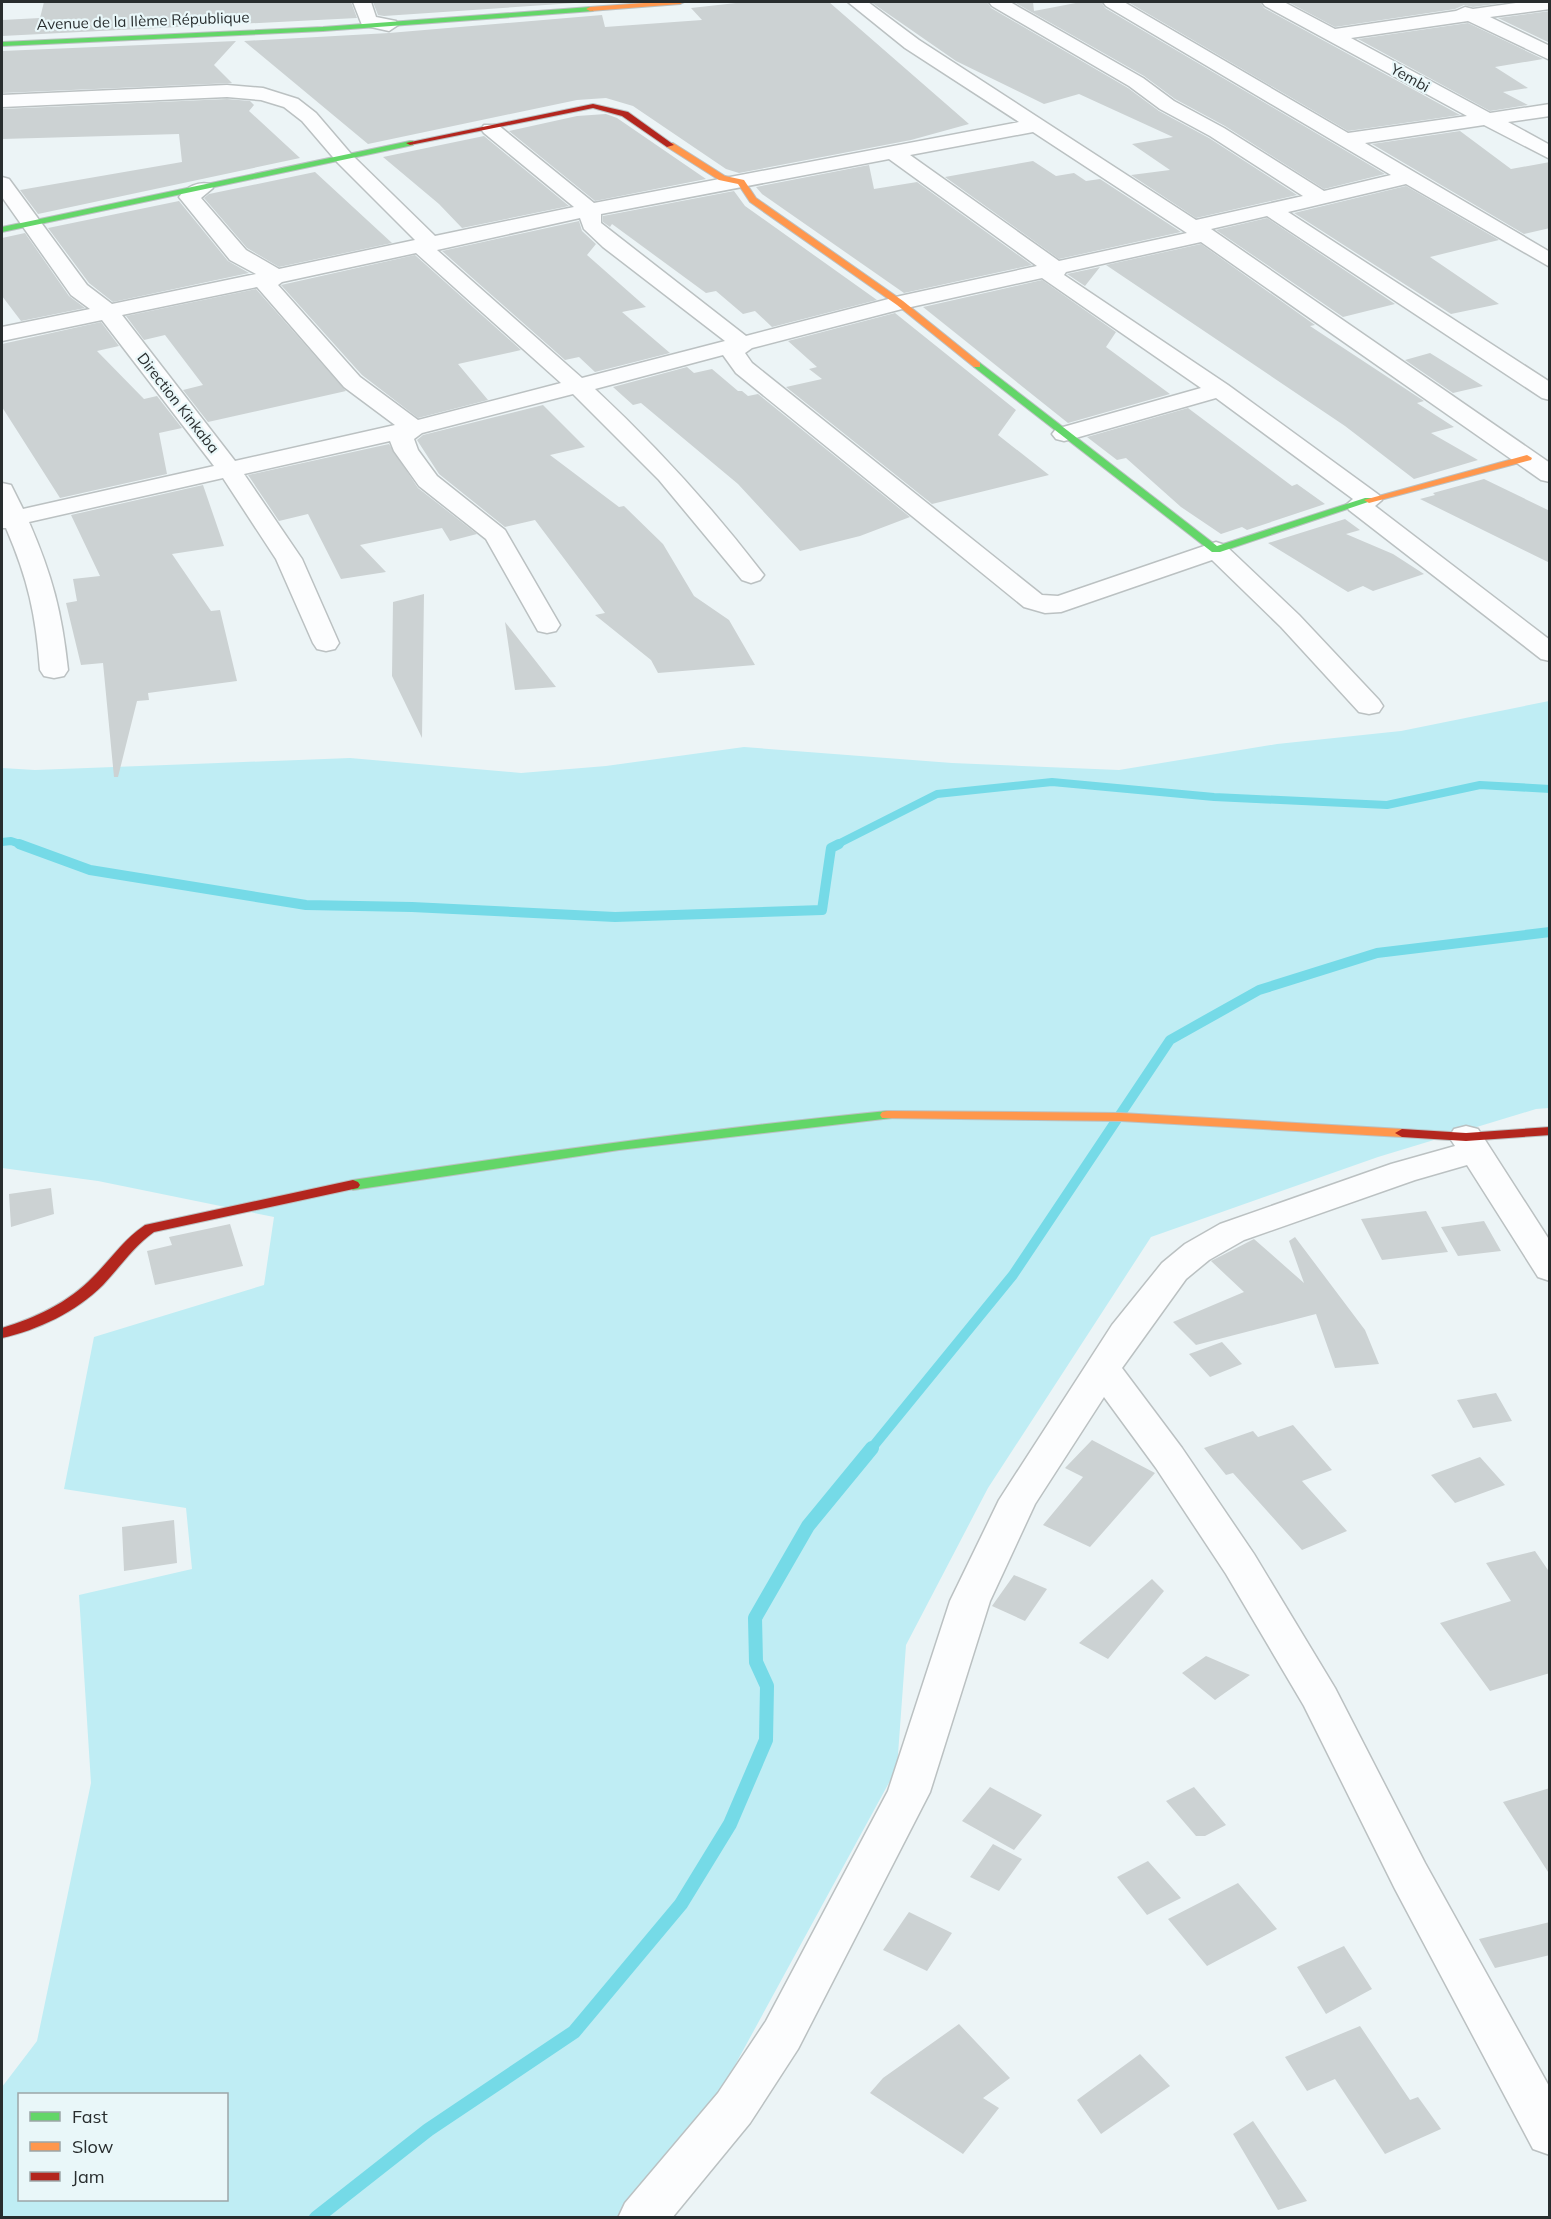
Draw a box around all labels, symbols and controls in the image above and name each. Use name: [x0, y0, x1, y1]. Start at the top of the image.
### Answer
street label: Avenue de la IIème République: [36, 7, 250, 34]
street label: Yembi: [1386, 59, 1433, 96]
street label: Direction Kinkaba: [133, 349, 224, 457]
legend: [18, 2093, 228, 2201]
text: Fast: [72, 2105, 108, 2128]
text: Slow: [72, 2135, 114, 2158]
text: Jam: [72, 2165, 105, 2188]

